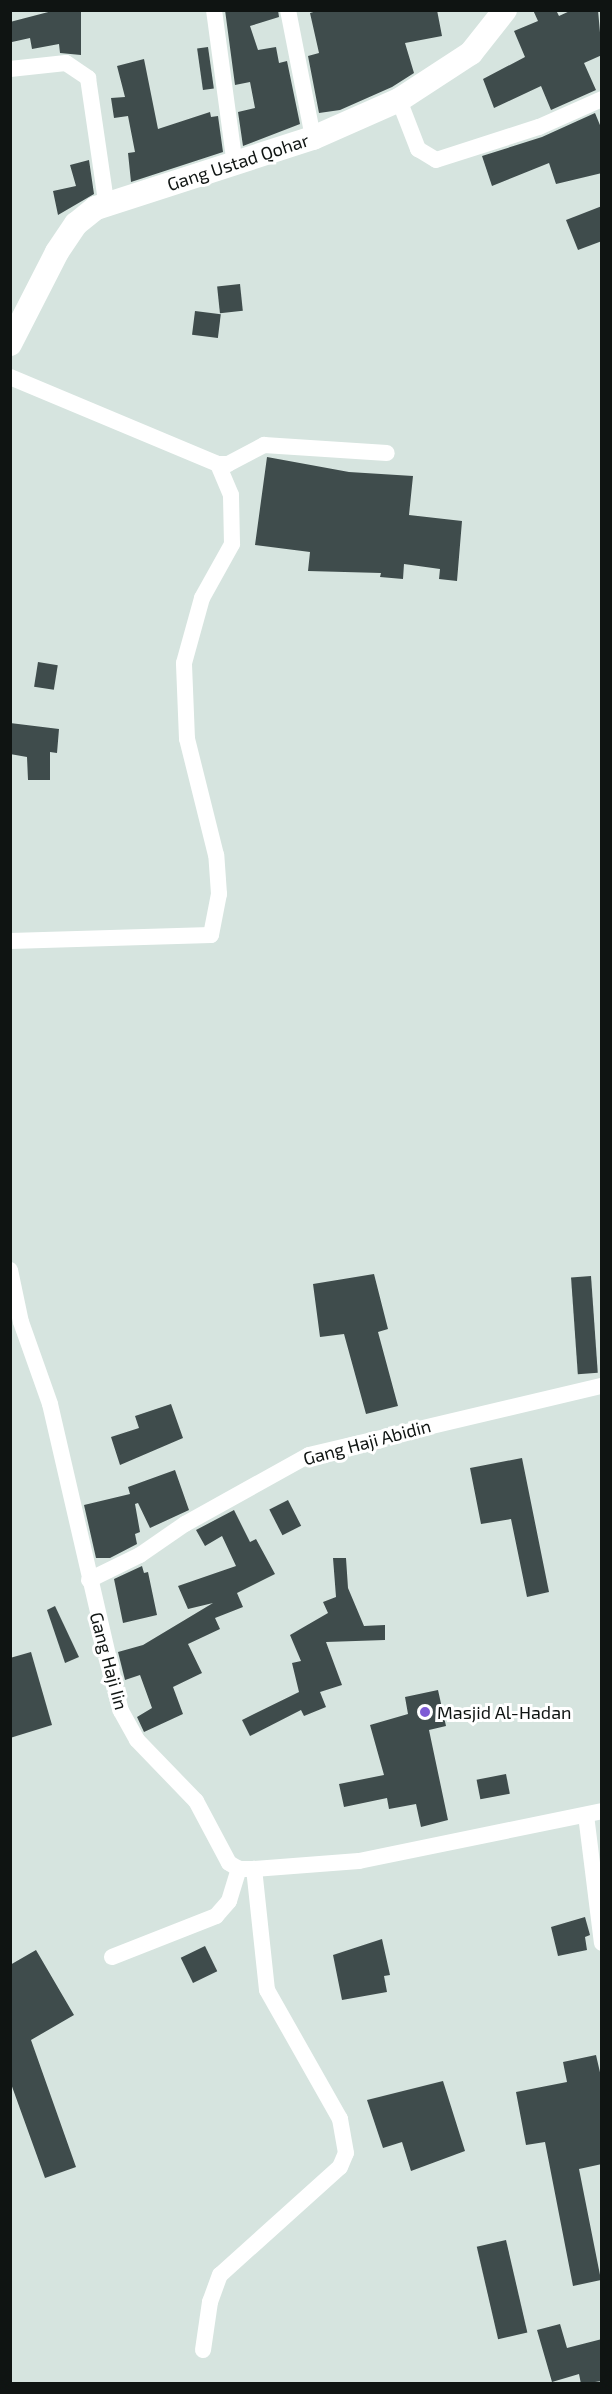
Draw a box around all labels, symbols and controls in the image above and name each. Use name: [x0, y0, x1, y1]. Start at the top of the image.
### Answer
street label: Gang Ustad Qohar: [164, 129, 312, 195]
street label: Gang Haji Abidin: [301, 1415, 433, 1469]
street label: Gang Haji Iin: [86, 1610, 132, 1712]
place label: Masjid Al-Hadan: [437, 1701, 572, 1723]
marker: Masjid Al-Hadan: [418, 1705, 432, 1719]

